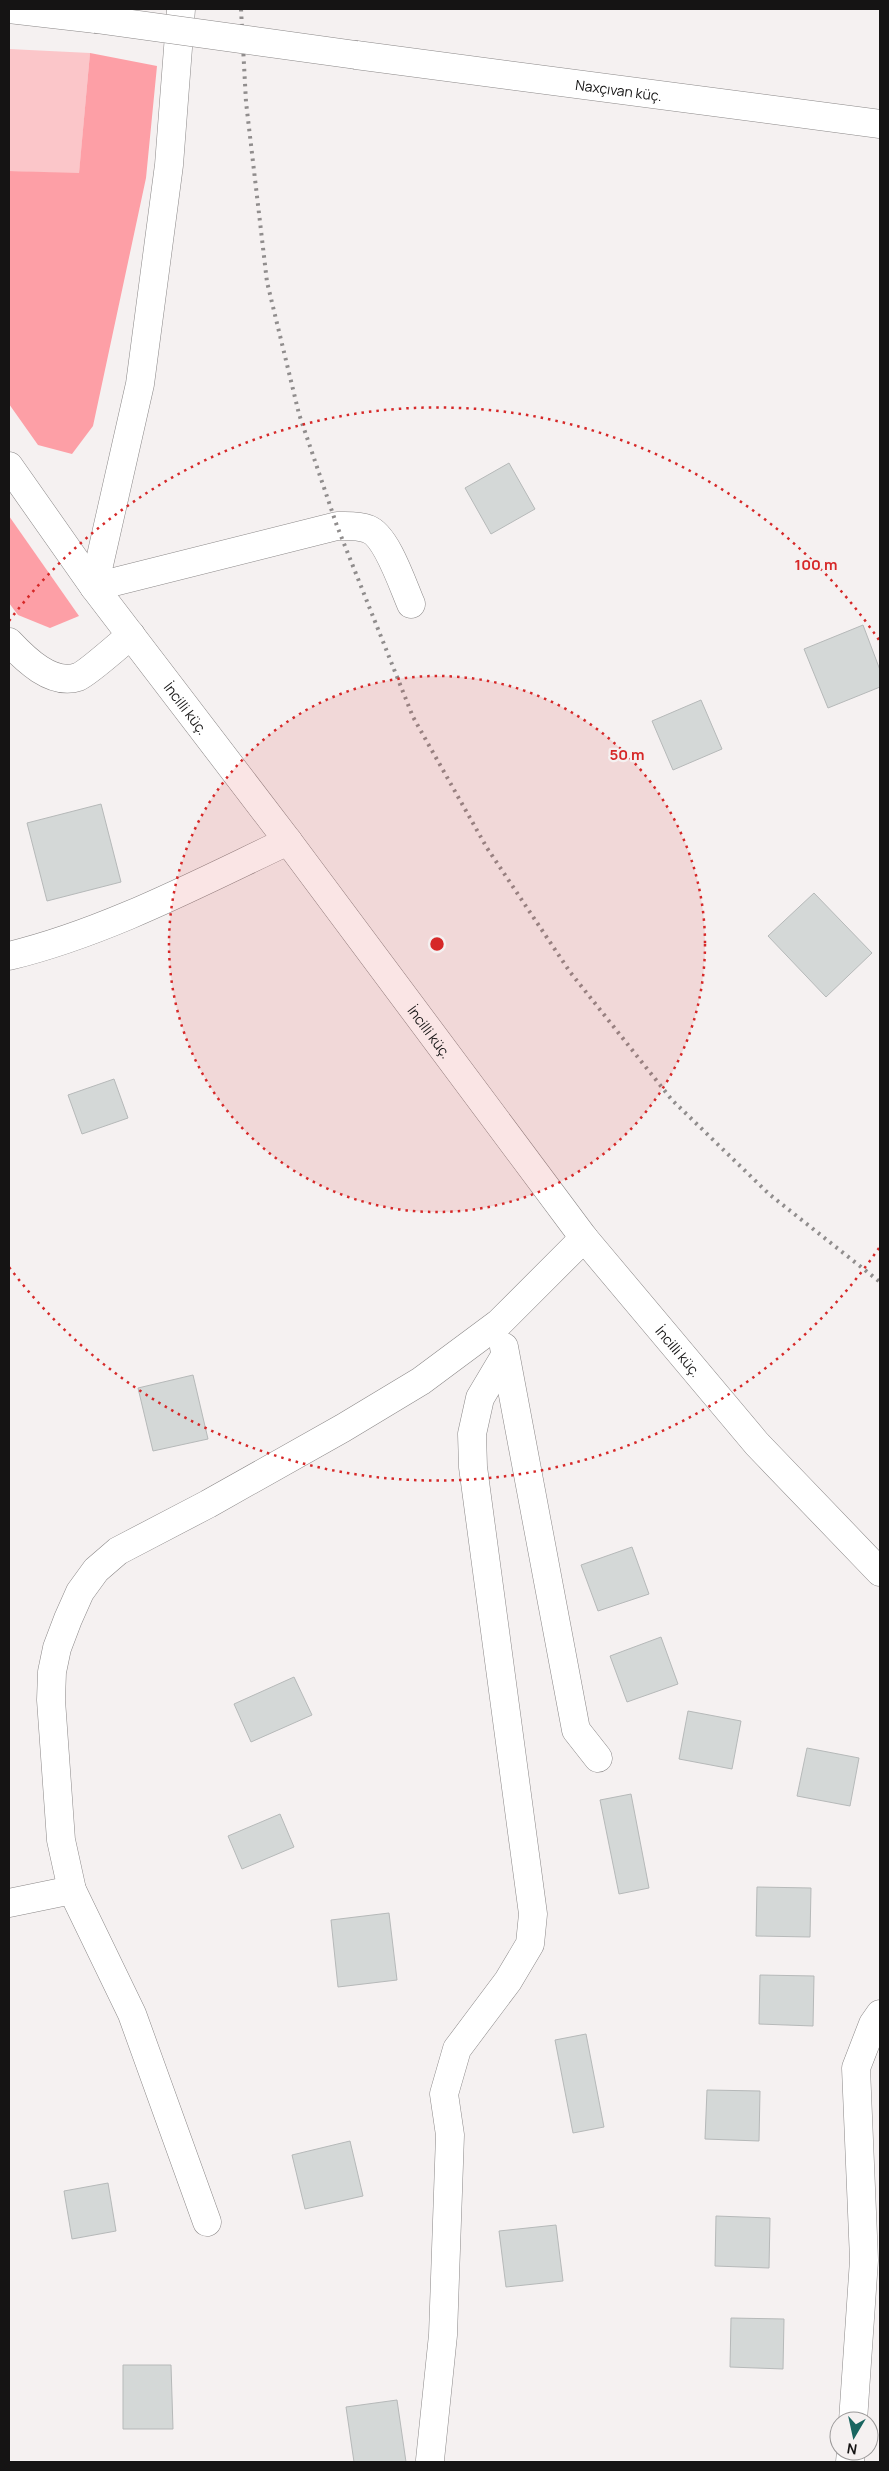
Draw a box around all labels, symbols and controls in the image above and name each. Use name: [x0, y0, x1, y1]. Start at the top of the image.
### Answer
street label: Naxçıvan küç.: [574, 74, 663, 105]
text: 100 m: [795, 554, 837, 575]
street label: İncilli küç.: [160, 678, 213, 738]
text: 50 m: [609, 744, 645, 765]
centre of rings: [428, 935, 446, 953]
street label: İncilli küç.: [404, 1001, 456, 1062]
street label: İncilli küç.: [652, 1321, 706, 1380]
north arrow: [829, 2411, 879, 2461]
text: N: [845, 2439, 858, 2460]

